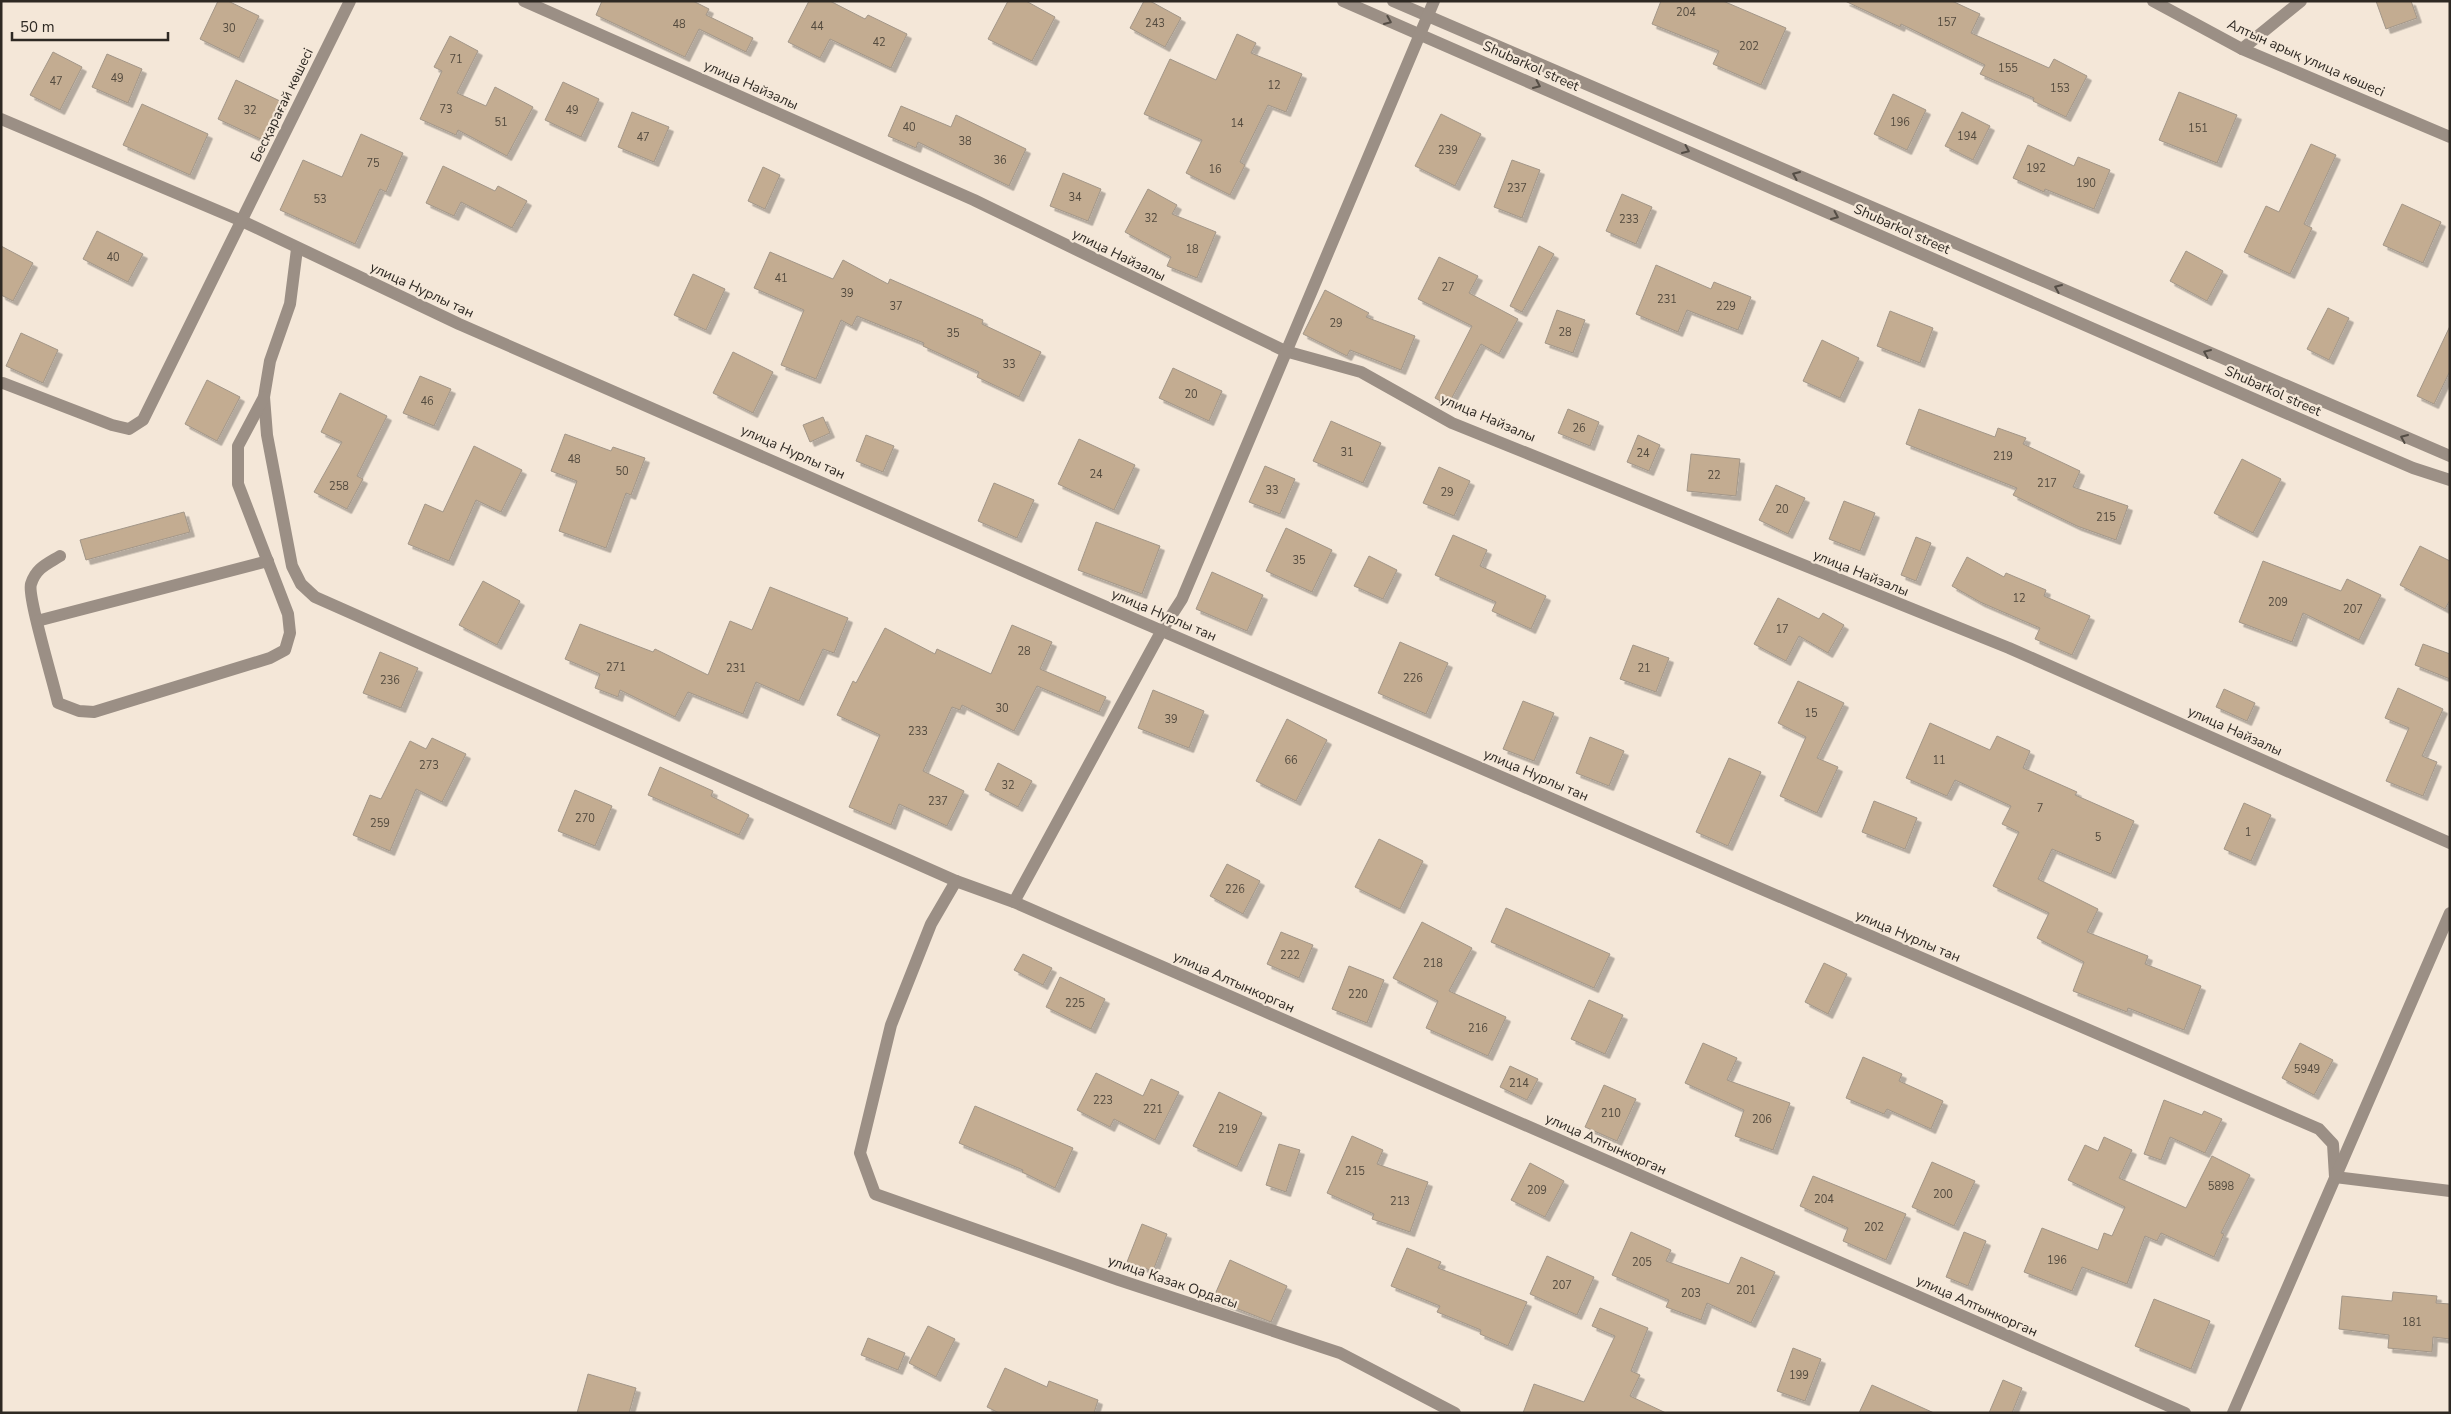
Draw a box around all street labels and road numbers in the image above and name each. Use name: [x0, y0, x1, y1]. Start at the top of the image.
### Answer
street label: Алтын арық улица көшесі: [2224, 15, 2388, 101]
street label: Shubarkol street: [1480, 36, 1582, 96]
street label: Бесқарағай көшесі: [246, 45, 318, 165]
street label: улица Найзалы: [701, 56, 801, 114]
street label: Shubarkol street: [1851, 199, 1953, 259]
street label: улица Найзалы: [1069, 224, 1169, 286]
street label: улица Нурлы тан: [367, 258, 477, 322]
street label: Shubarkol street: [2222, 361, 2324, 421]
street label: улица Найзалы: [1437, 389, 1539, 447]
street label: улица Нурлы тан: [738, 420, 848, 484]
street label: улица Найзалы: [1810, 545, 1912, 601]
street label: улица Нурлы тан: [1108, 584, 1220, 646]
street label: улица Найзалы: [2185, 702, 2285, 760]
street label: улица Нурлы тан: [1480, 744, 1592, 806]
street label: улица Нурлы тан: [1852, 905, 1964, 967]
street label: улица Алтынкорган: [1170, 947, 1298, 1017]
street label: улица Алтынкорган: [1542, 1109, 1670, 1179]
street label: улица Казак Ордасы: [1105, 1251, 1241, 1313]
street label: улица Алтынкорган: [1913, 1271, 2041, 1341]

